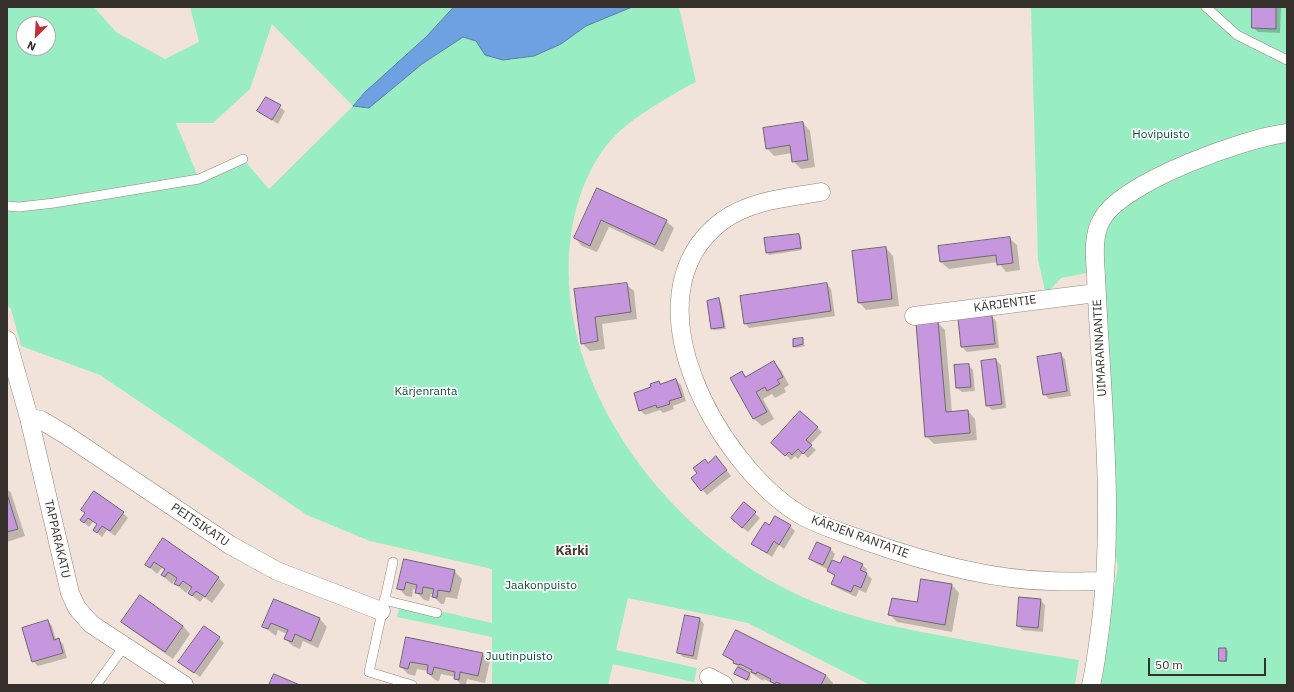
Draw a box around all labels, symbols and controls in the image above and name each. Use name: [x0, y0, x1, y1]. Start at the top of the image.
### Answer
north arrow: [16, 16, 56, 56]
text: N: [25, 38, 38, 54]
park label: Hovipuisto: [1132, 128, 1190, 142]
street label: KÄRJENTIE: [973, 292, 1037, 316]
street label: UIMARANNANTIE: [1090, 299, 1110, 397]
park label: Kärjenranta: [395, 385, 457, 399]
street label: TAPPARAKATU: [41, 498, 73, 580]
street label: PEITSIKATU: [168, 500, 232, 550]
street label: KÄRJEN RANTATIE: [809, 513, 911, 561]
district label: Kärki: [556, 543, 588, 559]
park label: Jaakonpuisto: [505, 579, 577, 593]
park label: Juutinpuisto: [485, 650, 553, 664]
scale bar: [1150, 650, 1268, 676]
text: 50 m: [1155, 657, 1183, 672]

